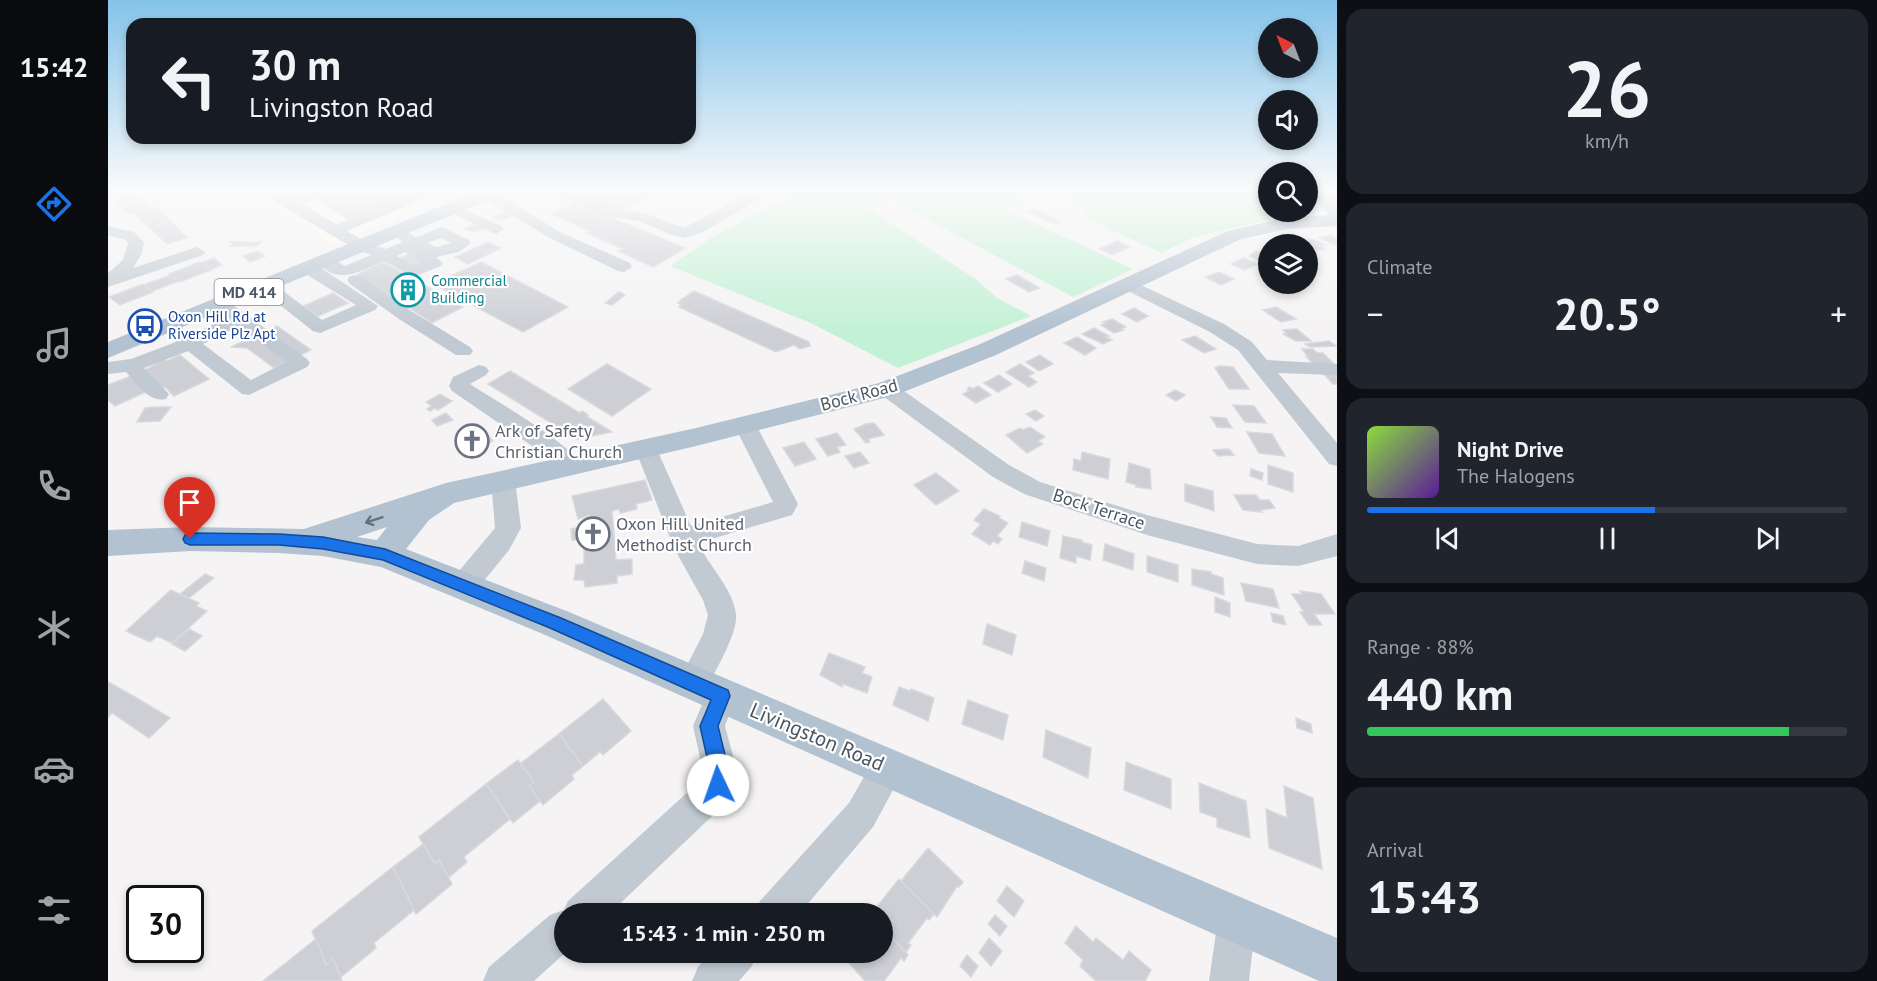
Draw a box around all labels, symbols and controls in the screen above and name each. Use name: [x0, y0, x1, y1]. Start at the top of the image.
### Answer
north arrow: [1258, 18, 1318, 78]
map controls: [1258, 18, 1318, 294]
text: 30 m: [249, 37, 341, 92]
text: 26: [1563, 38, 1651, 139]
icon: left: [150, 42, 228, 120]
text: 15:42: [20, 50, 88, 84]
text: Livingston Road: [249, 90, 434, 124]
button: sound: [1258, 90, 1318, 150]
text: km/h: [1585, 128, 1629, 154]
button: search: [1258, 162, 1318, 222]
icon: directions: [33, 183, 75, 225]
button: layers: [1258, 234, 1318, 294]
text: Climate: [1367, 254, 1433, 280]
place label: Commercial Building: [431, 271, 507, 307]
building icon: Commercial Building: [390, 272, 426, 308]
road number: MD 414: [214, 279, 284, 305]
text: 20.5°: [1553, 284, 1661, 342]
text: −: [1367, 292, 1384, 335]
text: +: [1830, 292, 1847, 335]
place label: Oxon Hill Rd at Riverside Plz Apt: [168, 307, 275, 343]
bus stop icon: Oxon Hill Rd at Riverside Plz Apt: [127, 308, 163, 344]
icon: music: [33, 324, 75, 366]
street label: Bock Road: [818, 373, 900, 416]
place label: Ark of Safety Christian Church: [495, 419, 622, 463]
church icon: Ark of Safety Christian Church: [454, 423, 490, 459]
text: Night Drive: [1457, 435, 1564, 463]
text: The Halogens: [1457, 463, 1575, 489]
icon: phone: [33, 465, 75, 507]
pin: [164, 477, 215, 539]
street label: Bock Terrace: [1050, 483, 1148, 534]
icon: arrive: [173, 486, 206, 519]
place label: Oxon Hill United Methodist Church: [616, 512, 752, 556]
one-way arrow: [365, 516, 384, 527]
church icon: Oxon Hill United Methodist Church: [575, 516, 611, 552]
icon: previous: [1431, 522, 1464, 555]
icon: pause: [1591, 522, 1624, 555]
icon: next: [1751, 522, 1784, 555]
icon: climate: [33, 607, 75, 649]
text: Range · 88%: [1367, 634, 1474, 660]
text: 440 km: [1367, 664, 1513, 722]
street label: Livingston Road: [746, 696, 889, 777]
icon: car: [33, 748, 75, 790]
position arrow: [686, 753, 750, 817]
text: Arrival: [1367, 837, 1423, 863]
text: 15:43: [1367, 867, 1481, 925]
speed limit sign: 30: [126, 885, 204, 963]
icon: filters: [33, 889, 75, 931]
text: 15:43 · 1 min · 250 m: [622, 919, 825, 947]

